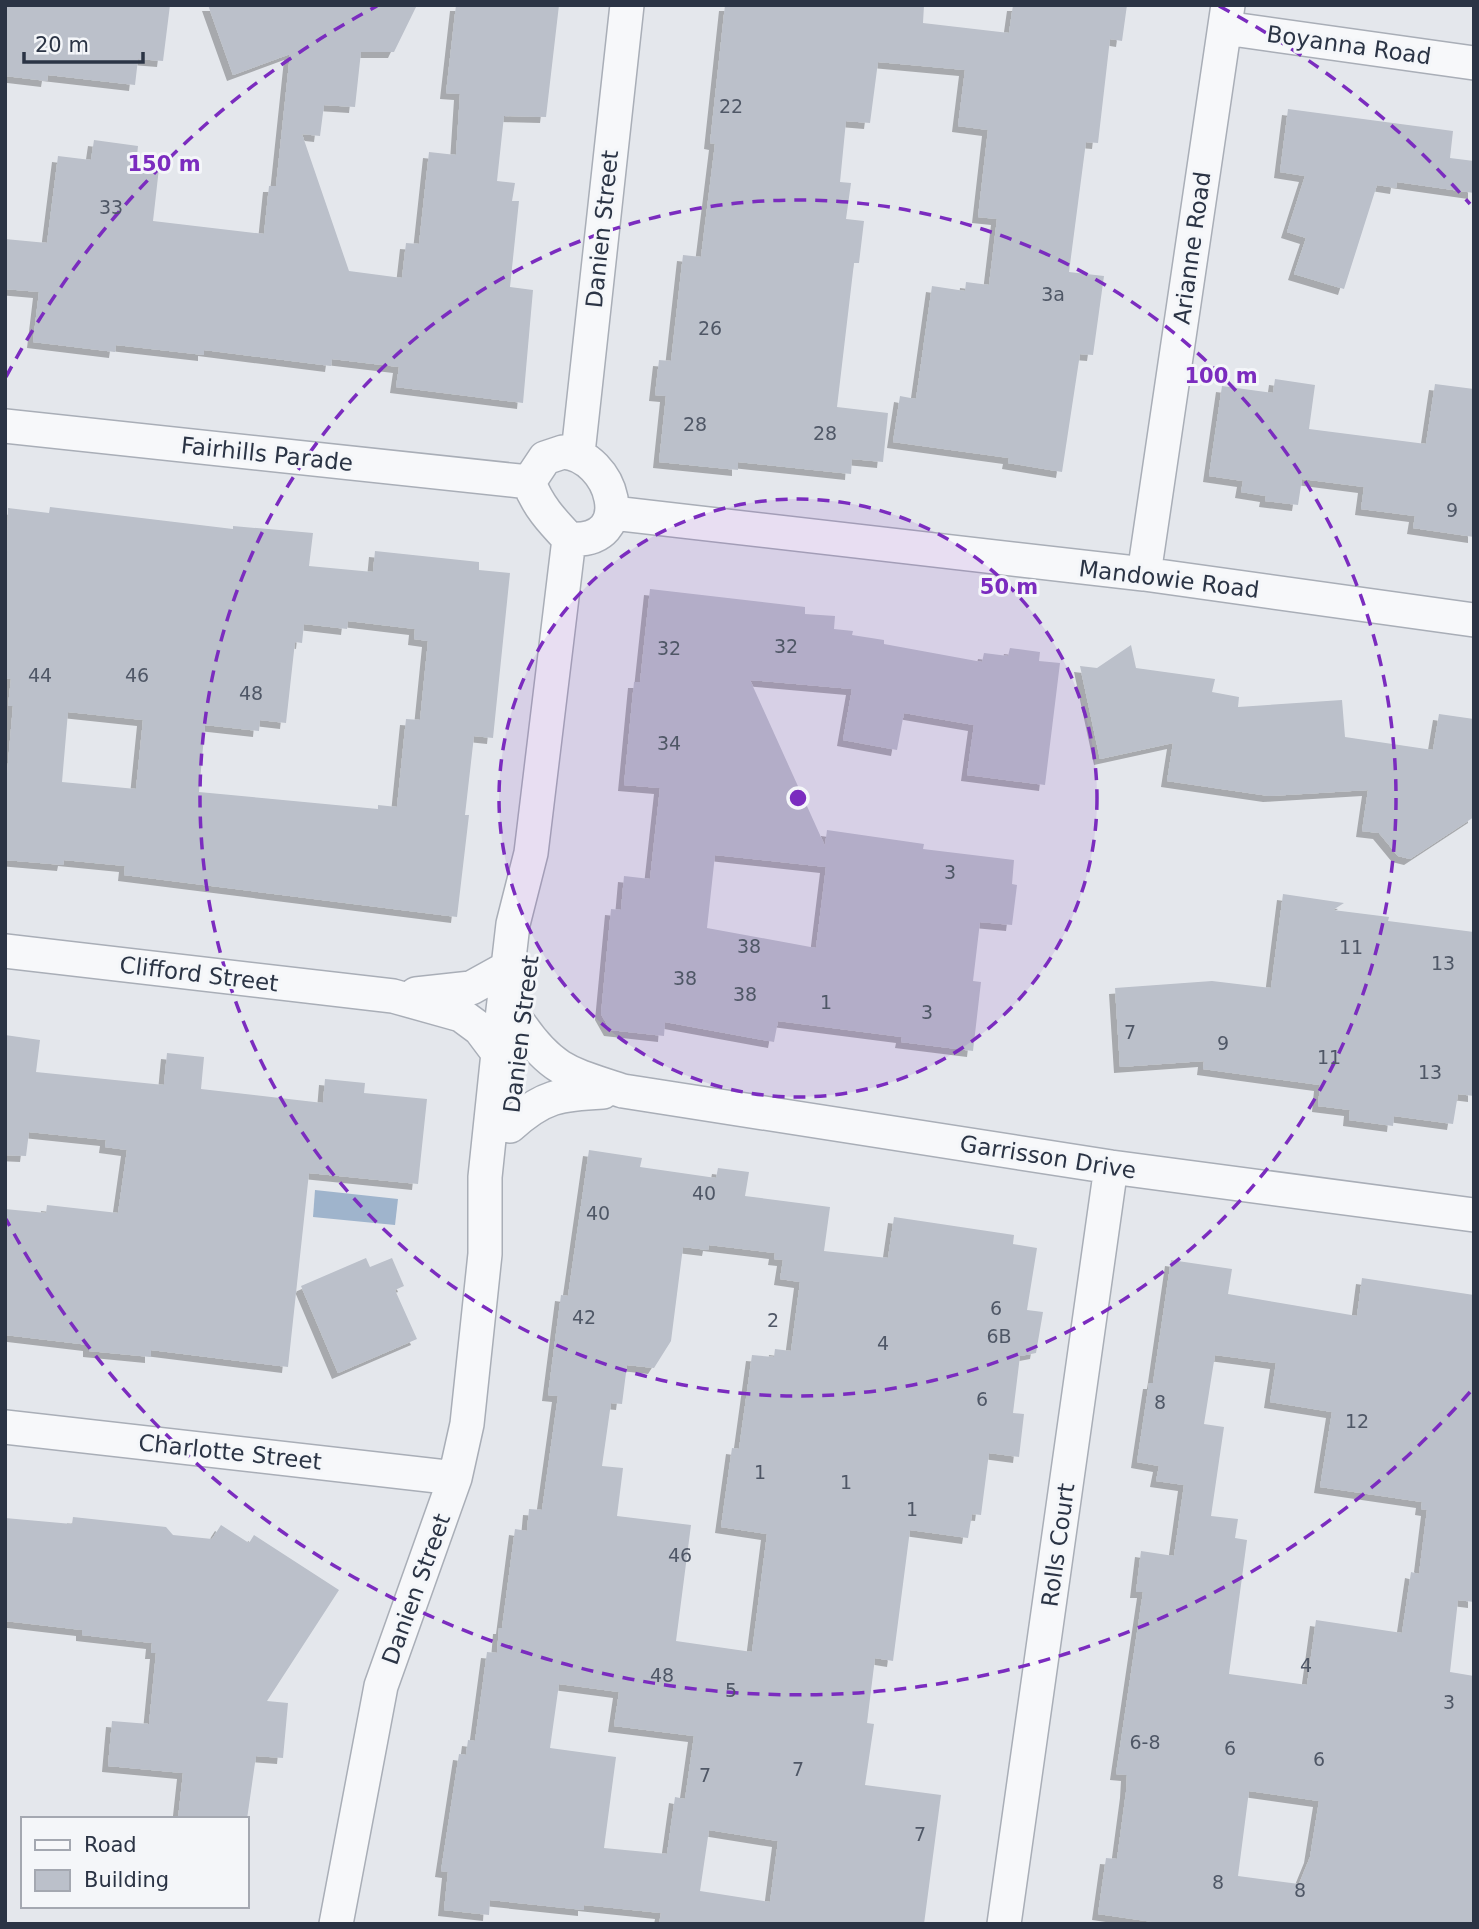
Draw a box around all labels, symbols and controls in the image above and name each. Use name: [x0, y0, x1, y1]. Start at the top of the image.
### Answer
scale bar: [24, 21, 144, 65]
street label: Boyanna Road: [1265, 21, 1433, 69]
text: 20 m: [35, 33, 89, 57]
house number: 22: [719, 95, 743, 117]
street label: Danien Street: [581, 149, 623, 309]
text: 150 m: [127, 152, 201, 176]
street label: Arianne Road: [1168, 170, 1216, 326]
house number: 33: [99, 196, 123, 218]
house number: 3a: [1041, 283, 1065, 305]
house number: 26: [698, 317, 722, 339]
text: 100 m: [1184, 364, 1258, 388]
house number: 28: [683, 413, 707, 435]
house number: 28: [813, 422, 837, 444]
street label: Fairhills Parade: [180, 432, 354, 476]
house number: 9: [1446, 499, 1458, 521]
street label: Mandowie Road: [1077, 555, 1261, 603]
text: 50 m: [980, 575, 1038, 599]
house number: 32: [774, 635, 798, 657]
house number: 32: [657, 637, 681, 659]
house number: 44: [28, 664, 52, 686]
house number: 46: [125, 664, 149, 686]
house number: 48: [239, 682, 263, 704]
house number: 34: [657, 732, 681, 754]
centre of rings: [786, 786, 810, 810]
house number: 3: [944, 861, 956, 883]
house number: 38: [737, 935, 761, 957]
house number: 11: [1339, 936, 1363, 958]
street label: Clifford Street: [118, 951, 280, 997]
house number: 13: [1431, 952, 1455, 974]
street label: Danien Street: [498, 954, 544, 1114]
house number: 38: [673, 967, 697, 989]
house number: 38: [733, 983, 757, 1005]
house number: 1: [820, 991, 832, 1013]
house number: 3: [921, 1001, 933, 1023]
house number: 7: [1124, 1021, 1136, 1043]
house number: 9: [1217, 1032, 1229, 1054]
house number: 11: [1317, 1046, 1341, 1068]
house number: 13: [1418, 1061, 1442, 1083]
street label: Garrisson Drive: [958, 1130, 1138, 1184]
house number: 40: [692, 1182, 716, 1204]
house number: 40: [586, 1202, 610, 1224]
house number: 6: [990, 1297, 1002, 1319]
house number: 42: [572, 1306, 596, 1328]
house number: 2: [767, 1309, 779, 1331]
house number: 6B: [986, 1325, 1012, 1347]
house number: 4: [877, 1332, 889, 1354]
house number: 6: [976, 1388, 988, 1410]
house number: 8: [1154, 1391, 1166, 1413]
house number: 12: [1345, 1410, 1369, 1432]
street label: Charlotte Street: [137, 1429, 323, 1475]
house number: 1: [754, 1461, 766, 1483]
house number: 1: [840, 1471, 852, 1493]
street label: Rolls Court: [1036, 1482, 1080, 1608]
house number: 1: [906, 1498, 918, 1520]
street label: Danien Street: [377, 1510, 455, 1668]
house number: 46: [668, 1544, 692, 1566]
house number: 4: [1300, 1654, 1312, 1676]
house number: 48: [650, 1664, 674, 1686]
house number: 5: [725, 1679, 737, 1701]
house number: 3: [1443, 1691, 1455, 1713]
house number: 6-8: [1129, 1731, 1161, 1753]
house number: 6: [1224, 1737, 1236, 1759]
house number: 6: [1313, 1748, 1325, 1770]
house number: 7: [792, 1758, 804, 1780]
house number: 7: [699, 1764, 711, 1786]
legend: [21, 1817, 248, 1908]
house number: 7: [914, 1823, 926, 1845]
text: Road: [84, 1833, 137, 1857]
text: Building: [84, 1868, 169, 1892]
house number: 8: [1212, 1871, 1224, 1893]
house number: 8: [1294, 1879, 1306, 1901]

